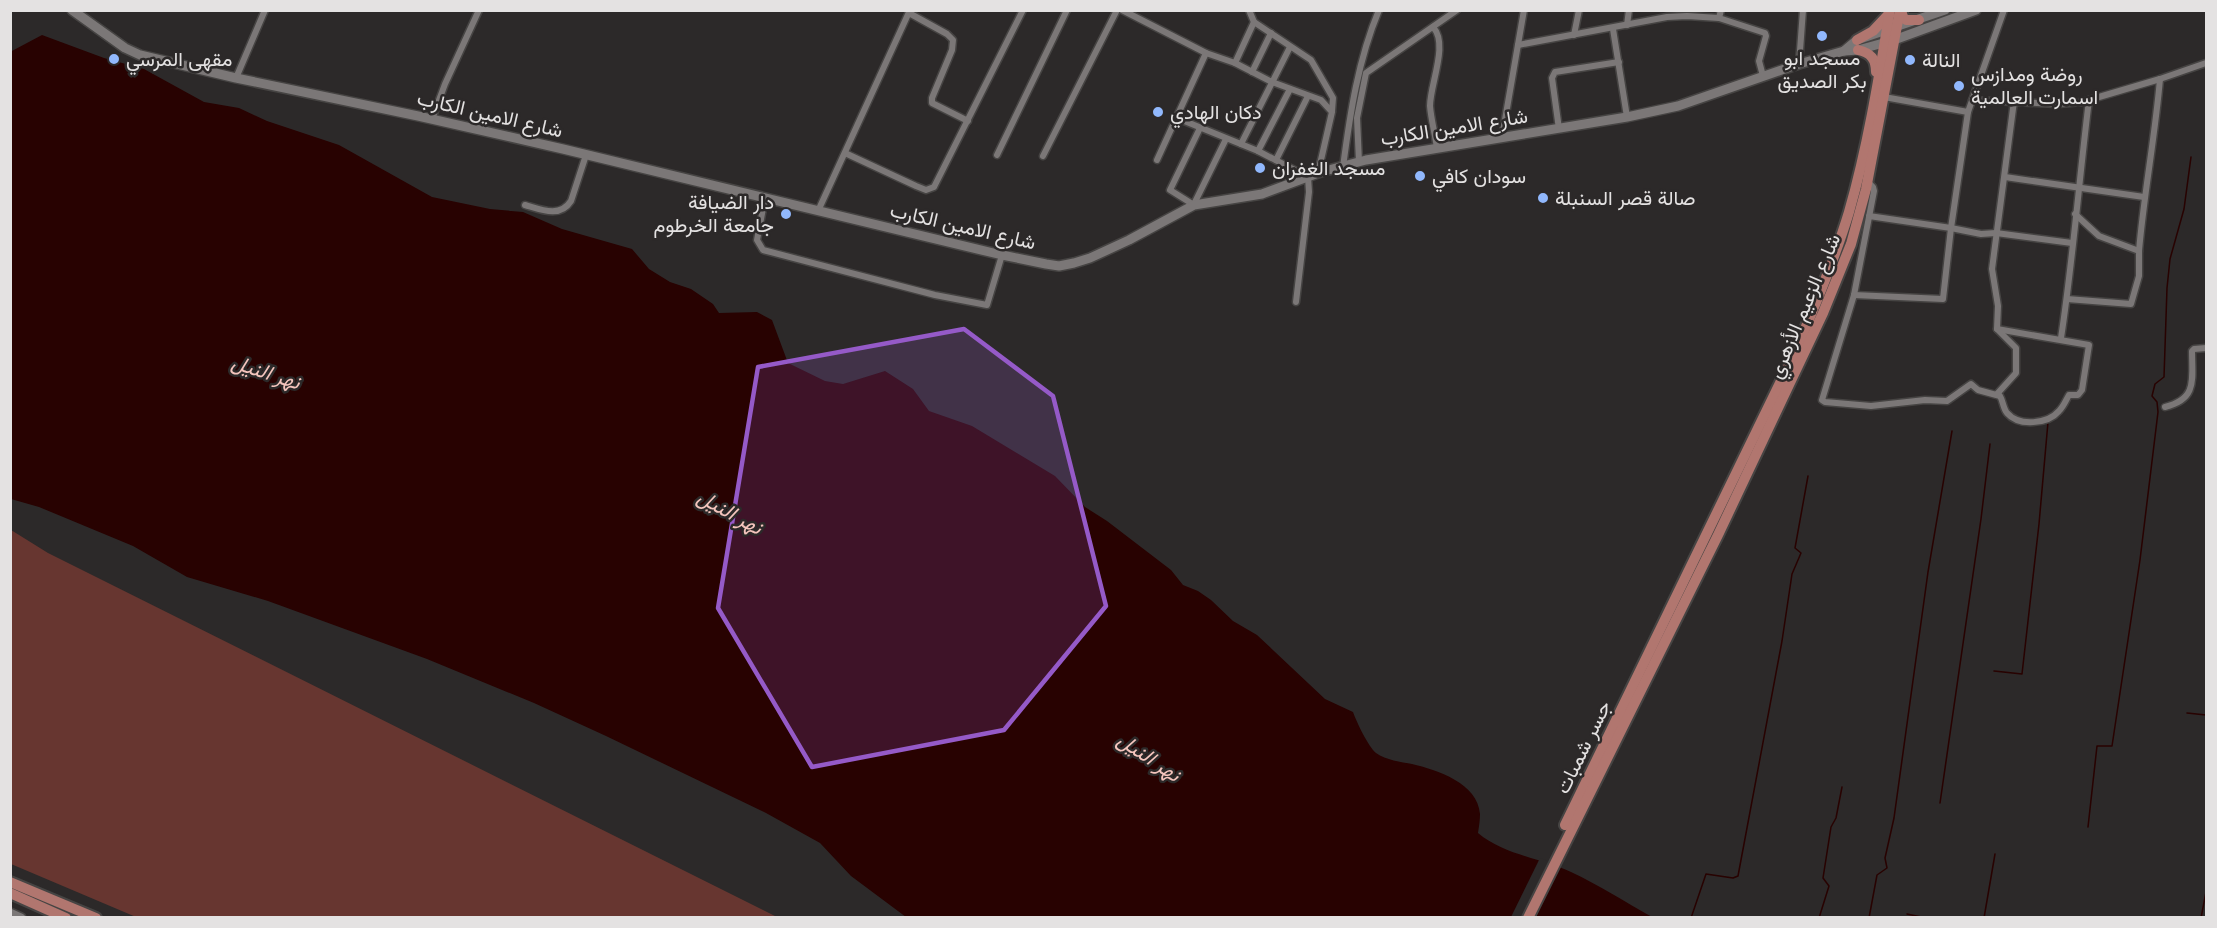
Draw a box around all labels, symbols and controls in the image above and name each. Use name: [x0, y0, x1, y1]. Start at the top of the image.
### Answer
marker: مسجد ابو بكر الصديق: [1815, 29, 1829, 43]
place label: مسجد ابو بكر الصديق: [1777, 44, 1867, 99]
place label: مقهى المرسي: [126, 45, 232, 77]
place label: النالة: [1922, 46, 1961, 78]
marker: مقهى المرسي: [107, 52, 121, 66]
marker: النالة: [1903, 53, 1917, 67]
place label: روضة ومدازس اسمارت العالمية: [1971, 60, 2098, 115]
marker: روضة ومدازس اسمارت العالمية: [1952, 79, 1966, 93]
street label: شارع الامين الكارب: [414, 84, 566, 148]
place label: دكان الهادي: [1170, 98, 1262, 130]
street label: شارع الامين الكارب: [1378, 102, 1530, 156]
marker: دكان الهادي: [1151, 105, 1165, 119]
place label: مسجد الغفران: [1272, 154, 1386, 186]
marker: مسجد الغفران: [1253, 161, 1267, 175]
place label: سودان كافي: [1432, 162, 1526, 194]
marker: سودان كافي: [1413, 169, 1427, 183]
place label: صالة قصر السنبلة: [1555, 184, 1696, 216]
place label: دار الضيافة جامعة الخرطوم: [654, 188, 774, 243]
marker: صالة قصر السنبلة: [1536, 191, 1550, 205]
street label: شارع الامين الكارب: [887, 196, 1039, 260]
marker: دار الضيافة جامعة الخرطوم: [779, 207, 793, 221]
street label: شارع الزعيم الأزهري: [1761, 229, 1851, 384]
water label: نهر النيل: [227, 347, 305, 400]
water label: نهر النيل: [690, 482, 769, 545]
street label: جسر شمبات: [1548, 696, 1621, 800]
water label: نهر النيل: [1110, 725, 1187, 792]

